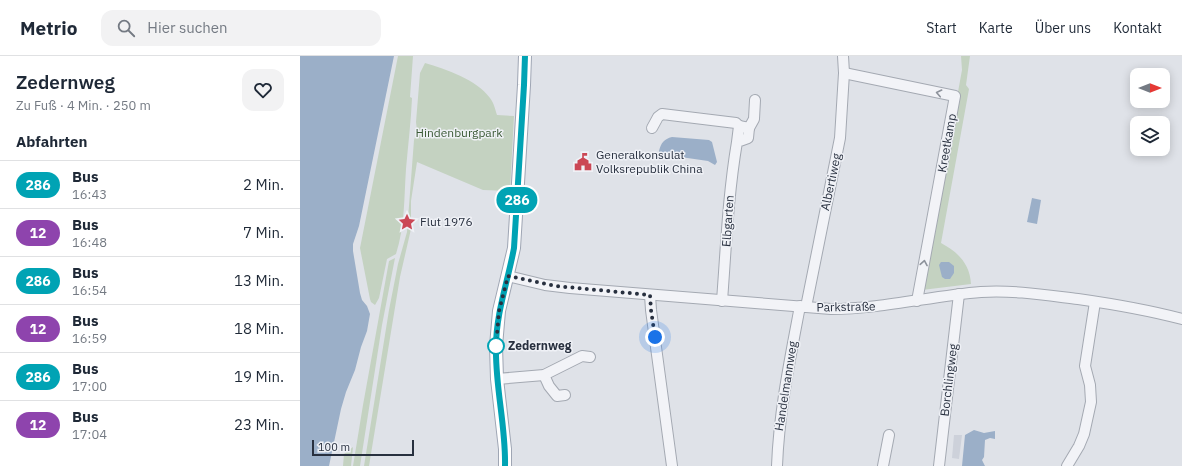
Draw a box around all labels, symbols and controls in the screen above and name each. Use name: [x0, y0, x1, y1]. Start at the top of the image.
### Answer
search box: [101, 10, 381, 46]
text: Metrio: [20, 16, 77, 40]
icon: search: [115, 17, 137, 39]
text: Hier suchen: [147, 18, 228, 37]
text: Start: [926, 19, 957, 37]
text: Karte: [979, 19, 1013, 37]
text: Über uns: [1035, 19, 1091, 37]
text: Kontakt: [1113, 19, 1162, 37]
north arrow: [1130, 68, 1170, 108]
map controls: [1130, 68, 1170, 156]
button: heart: [242, 69, 284, 111]
text: Zedernweg: [16, 70, 115, 94]
one-way arrow: [936, 89, 942, 97]
text: Zu Fuß · 4 Min. · 250 m: [16, 97, 151, 114]
street label: Kreetkamp: [934, 112, 959, 173]
button: layers: [1130, 116, 1170, 156]
park label: Hindenburgpark: [415, 125, 503, 140]
text: Abfahrten: [16, 132, 87, 151]
place label: Generalkonsulat Volksrepublik China: [596, 147, 703, 176]
street label: Albertiweg: [817, 151, 844, 212]
public building icon: Generalkonsulat Volksrepublik China: [573, 152, 593, 172]
text: Bus: [72, 167, 99, 186]
text: 2 Min.: [243, 175, 284, 194]
text: 286: [25, 176, 51, 194]
text: 16:43: [72, 186, 107, 203]
line badge: 286: [494, 187, 540, 213]
text: 286: [504, 191, 530, 209]
street label: Elbgarten: [718, 195, 737, 247]
place icon: Flut 1976: [397, 212, 417, 232]
place label: Flut 1976: [420, 214, 473, 229]
text: Bus: [72, 215, 99, 234]
text: 7 Min.: [243, 223, 284, 242]
text: 12: [30, 224, 46, 242]
text: 16:48: [72, 234, 107, 251]
one-way arrow: [920, 260, 928, 266]
text: Bus: [72, 263, 99, 282]
text: 13 Min.: [234, 271, 284, 290]
text: 286: [25, 272, 51, 290]
text: 16:54: [72, 282, 107, 299]
street label: Parkstraße: [816, 298, 876, 315]
text: Bus: [72, 311, 99, 330]
text: 18 Min.: [234, 319, 284, 338]
text: 12: [30, 320, 46, 338]
your location: [645, 327, 665, 347]
text: 16:59: [72, 330, 107, 347]
marker: Zedernweg: [487, 337, 505, 355]
place label: Zedernweg: [508, 338, 572, 353]
street label: Handelmannweg: [771, 339, 800, 432]
street label: Borchlingweg: [937, 342, 960, 417]
text: Bus: [72, 359, 99, 378]
text: 19 Min.: [234, 367, 284, 386]
text: 286: [25, 368, 51, 386]
text: 17:00: [72, 378, 107, 395]
text: Bus: [72, 407, 99, 426]
text: 23 Min.: [234, 415, 284, 434]
text: 12: [30, 416, 46, 434]
text: 17:04: [72, 426, 107, 443]
scale bar: [312, 438, 414, 457]
text: 100 m: [318, 440, 350, 454]

